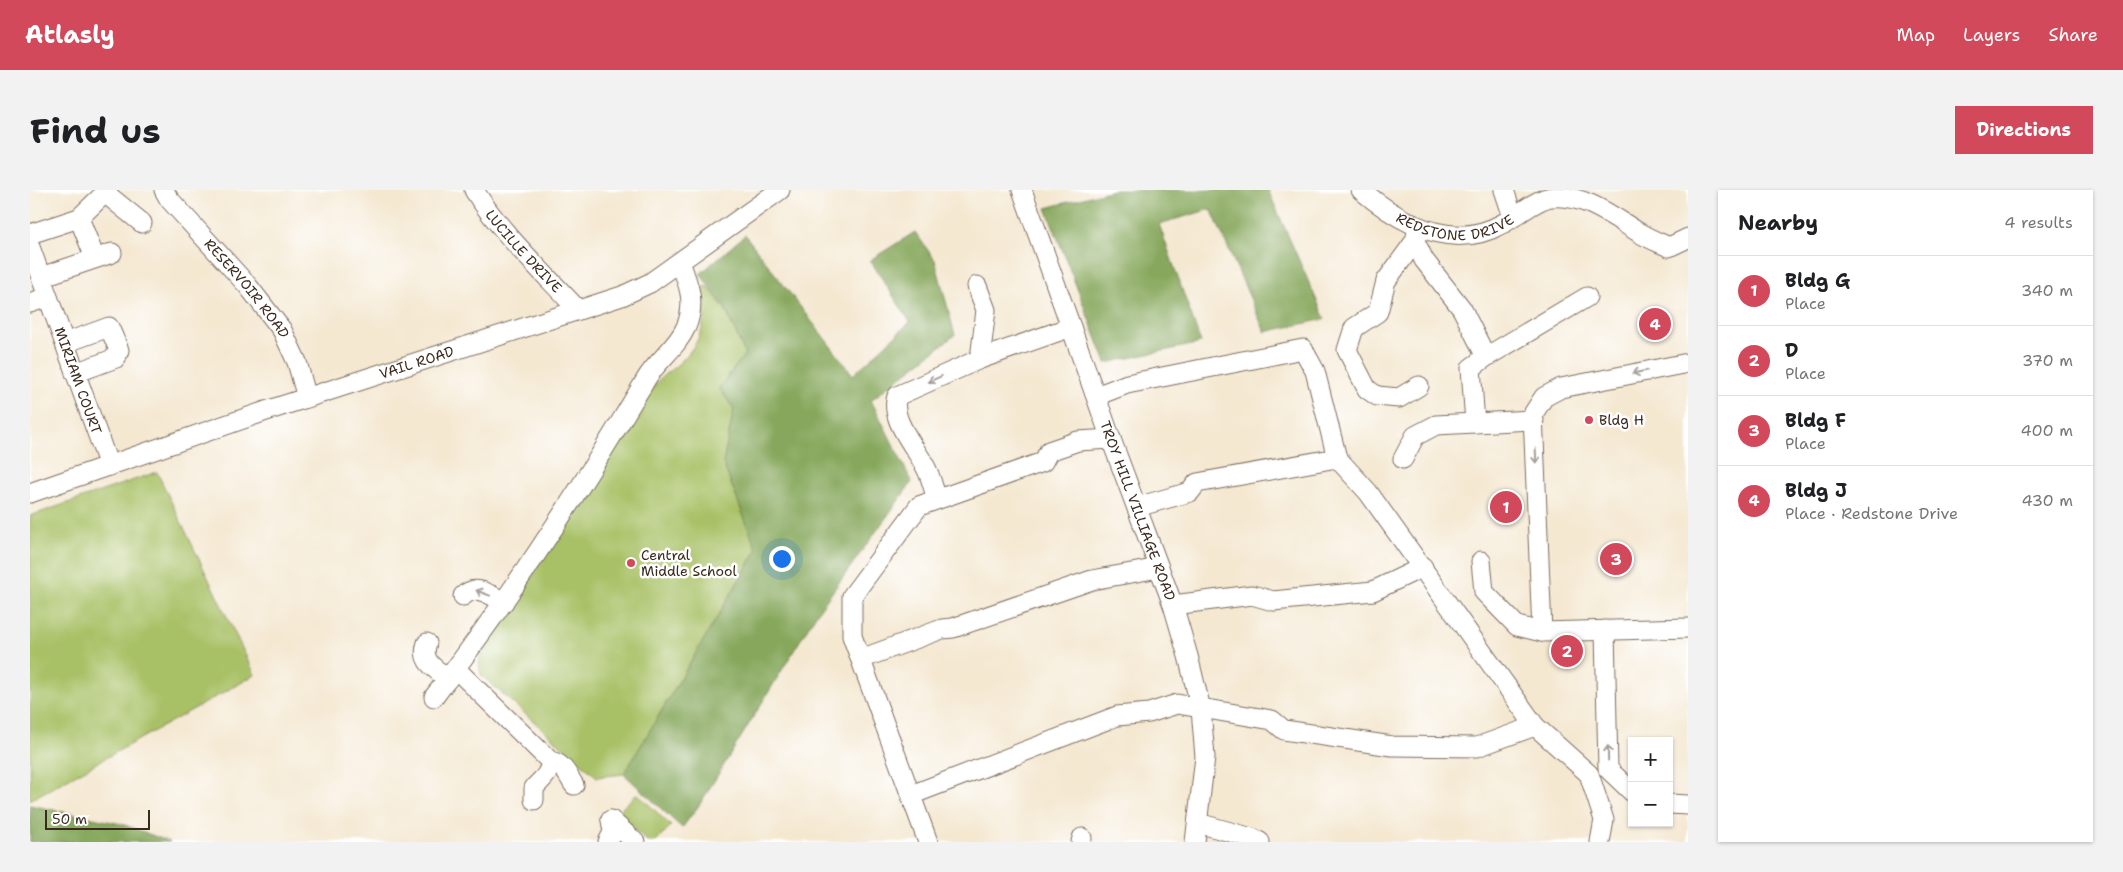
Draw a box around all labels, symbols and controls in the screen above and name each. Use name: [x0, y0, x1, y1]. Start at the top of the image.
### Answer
text: Atlasly: [25, 19, 115, 51]
text: Map: [1897, 23, 1935, 47]
text: Layers: [1963, 23, 2020, 47]
text: Share: [2048, 23, 2098, 47]
button: Directions: [1955, 106, 2093, 154]
text: Find us: [30, 107, 161, 154]
street label: REDSTONE DRIVE: [1394, 204, 1516, 222]
street label: LUCILLE DRIVE: [482, 206, 566, 297]
text: REDSTONE DRIVE: [1393, 208, 1517, 244]
text: Nearby: [1738, 209, 1818, 237]
text: 4 results: [2004, 212, 2073, 233]
street label: RESERVOIR ROAD: [200, 235, 293, 341]
text: Bldg G: [1785, 268, 1850, 293]
text: 1: [1750, 280, 1758, 301]
text: 340 m: [2021, 280, 2073, 301]
text: Place: [1785, 293, 1826, 314]
pin: 4: [1639, 305, 1671, 343]
street label: MIRIAM COURT: [51, 325, 106, 437]
text: D: [1785, 338, 1798, 363]
street label: VAIL ROAD: [377, 342, 456, 383]
text: 2: [1748, 350, 1760, 371]
text: 370 m: [2022, 350, 2073, 371]
text: Place: [1785, 363, 1826, 384]
one-way arrow: [1633, 368, 1649, 378]
one-way arrow: [928, 375, 943, 384]
text: Bldg F: [1785, 408, 1846, 433]
place label: Bldg H: [1599, 411, 1644, 429]
marker: Bldg H: [1583, 414, 1595, 426]
street label: TROY HILL VILLIAGE ROAD: [1096, 418, 1180, 603]
text: 3: [1748, 420, 1760, 441]
text: 400 m: [2020, 420, 2073, 441]
text: Place: [1785, 433, 1826, 454]
one-way arrow: [1531, 448, 1540, 464]
text: Bldg J: [1785, 478, 1847, 503]
pin: 1: [1490, 488, 1522, 526]
text: 4: [1748, 490, 1760, 511]
text: 430 m: [2022, 490, 2073, 511]
text: Place · Redstone Drive: [1785, 503, 1958, 524]
pin: 3: [1600, 540, 1632, 578]
place label: Central Middle School: [641, 546, 737, 580]
your location: [769, 546, 795, 572]
marker: Central Middle School: [625, 557, 637, 569]
one-way arrow: [476, 588, 491, 597]
pin: 2: [1551, 632, 1583, 670]
map controls: [1628, 737, 1673, 827]
button: +: [1628, 737, 1673, 782]
one-way arrow: [1603, 746, 1613, 762]
button: −: [1628, 782, 1673, 827]
scale bar: [45, 807, 150, 830]
text: 50 m: [52, 810, 87, 828]

